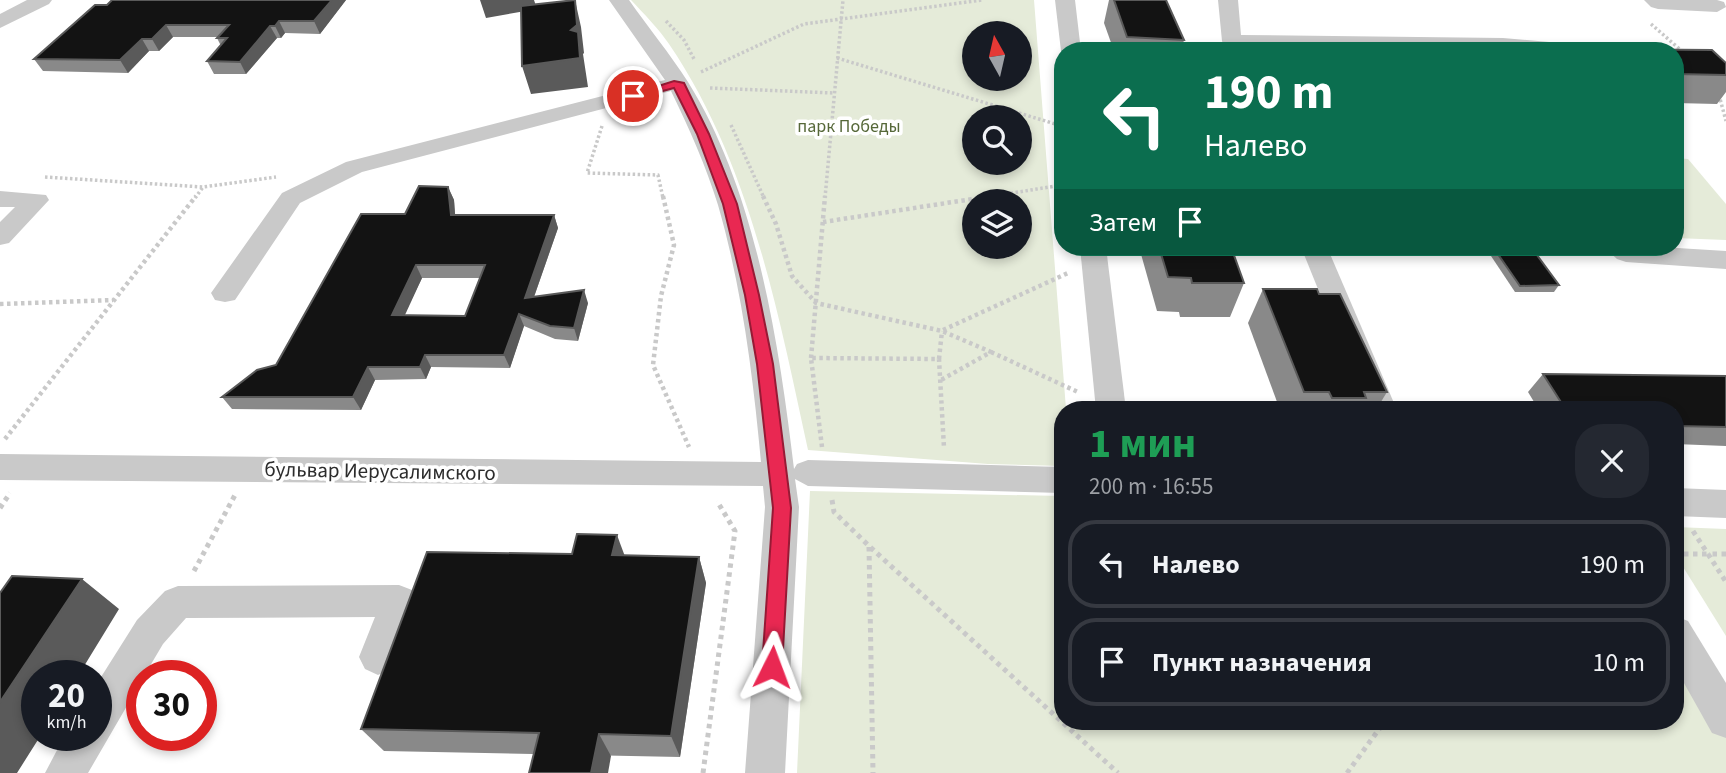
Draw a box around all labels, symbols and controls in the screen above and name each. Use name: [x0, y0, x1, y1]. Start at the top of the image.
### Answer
north arrow: [962, 21, 1032, 91]
map controls: [962, 21, 1032, 259]
text: 190 m: [1204, 58, 1333, 128]
pin: [603, 66, 663, 126]
icon: left: [1089, 70, 1180, 161]
icon: arrive: [614, 77, 652, 115]
button: search: [962, 105, 1032, 175]
park label: парк Победы: [797, 114, 901, 139]
text: Налево: [1204, 123, 1307, 169]
button: layers: [962, 189, 1032, 259]
icon: arrive: [1171, 203, 1209, 241]
text: Затем: [1089, 204, 1157, 241]
text: 1 мин: [1089, 414, 1196, 474]
button: close: [1575, 424, 1649, 498]
street label: бульвар Иерусалимского: [264, 454, 496, 488]
text: 200 m · 16:55: [1089, 470, 1213, 503]
icon: left: [1093, 545, 1131, 583]
text: Налево: [1152, 546, 1240, 583]
text: 190 m: [1579, 546, 1645, 583]
position arrow: [735, 630, 809, 704]
icon: arrive: [1093, 643, 1131, 681]
text: Пункт назначения: [1152, 644, 1372, 681]
text: 10 m: [1592, 644, 1645, 681]
speed limit sign: 30: [126, 660, 217, 751]
text: 20: [48, 671, 85, 721]
text: km/h: [47, 710, 86, 735]

